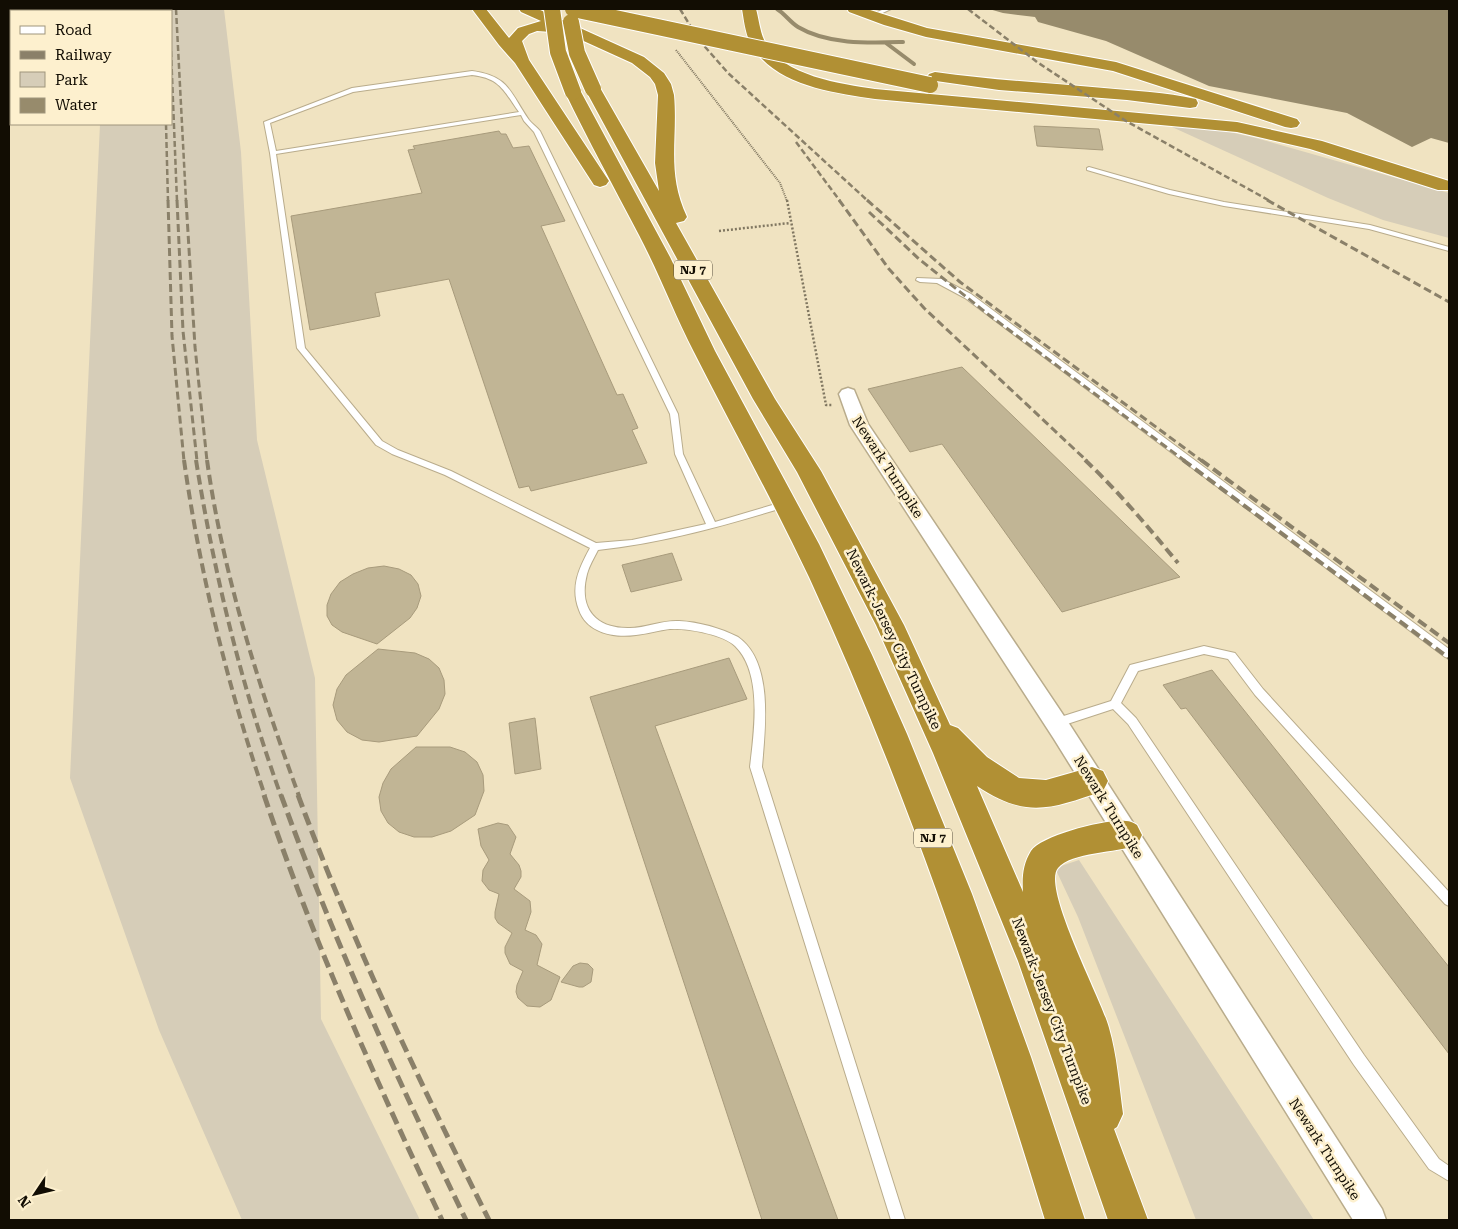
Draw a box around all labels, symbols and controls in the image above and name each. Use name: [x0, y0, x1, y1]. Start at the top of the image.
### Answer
legend: [10, 10, 172, 125]
text: Road: [55, 21, 92, 39]
text: Railway: [55, 46, 112, 64]
text: Park: [55, 71, 89, 89]
text: Water: [55, 96, 97, 114]
road number: NJ 7: [674, 260, 712, 280]
street label: Newark Turnpike: [849, 413, 927, 521]
street label: Newark-Jersey City Turnpike: [843, 546, 945, 732]
street label: Newark Turnpike: [1071, 753, 1147, 862]
road number: NJ 7: [914, 828, 952, 848]
street label: Newark-Jersey City Turnpike: [1009, 915, 1095, 1107]
street label: Newark Turnpike: [1286, 1095, 1364, 1203]
north arrow: [10, 1169, 60, 1219]
text: N: [15, 1192, 34, 1210]

